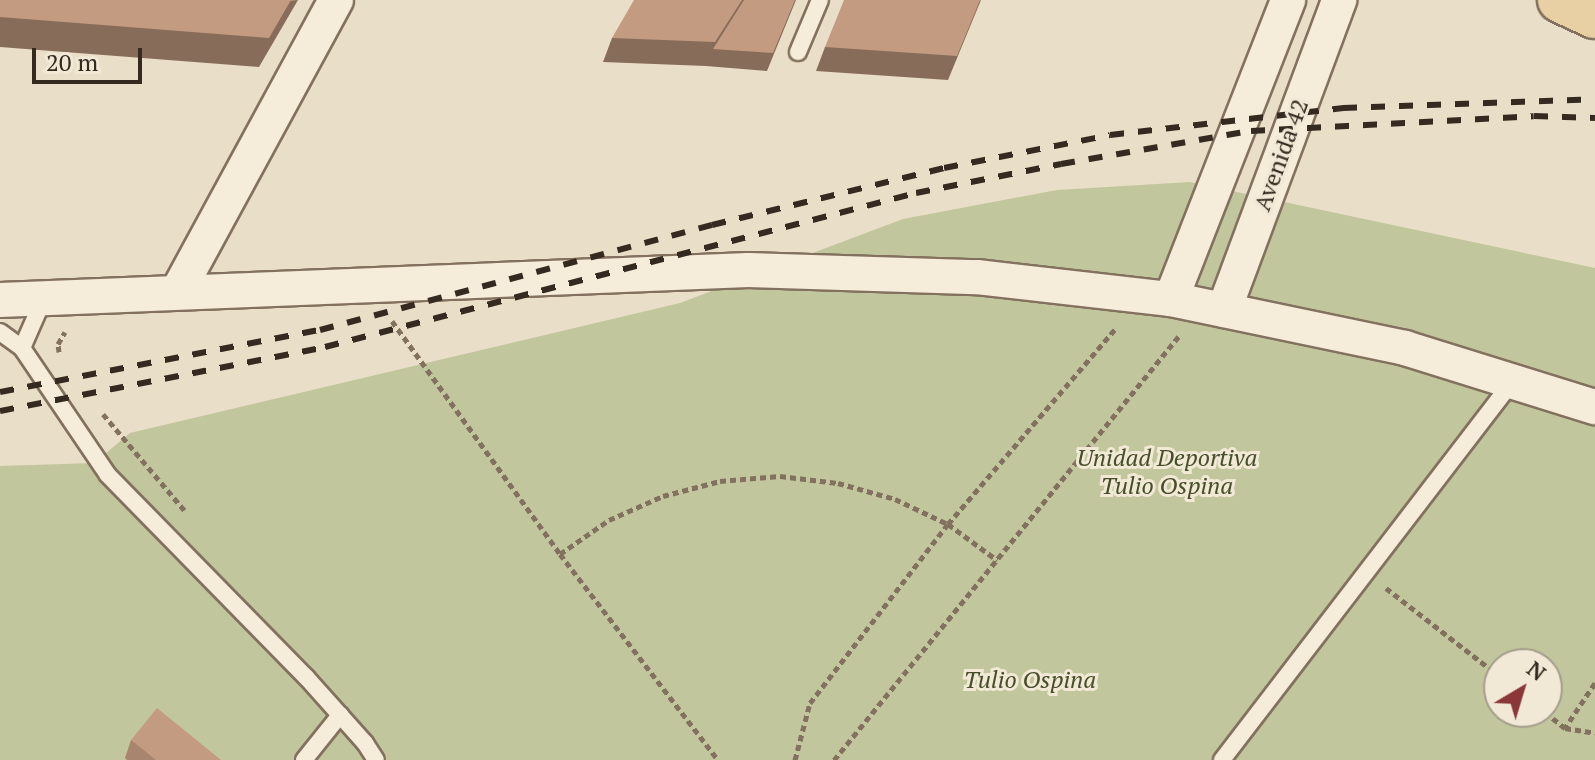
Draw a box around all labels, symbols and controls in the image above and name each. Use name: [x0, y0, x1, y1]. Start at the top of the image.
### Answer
scale bar: [36, 32, 146, 82]
text: 20 m: [46, 46, 98, 78]
street label: Avenida 42: [1247, 95, 1315, 215]
park label: Unidad Deportiva Tulio Ospina: [1077, 444, 1257, 500]
north arrow: [1483, 648, 1563, 728]
text: N: [1521, 654, 1552, 687]
park label: Tulio Ospina: [964, 666, 1096, 694]

